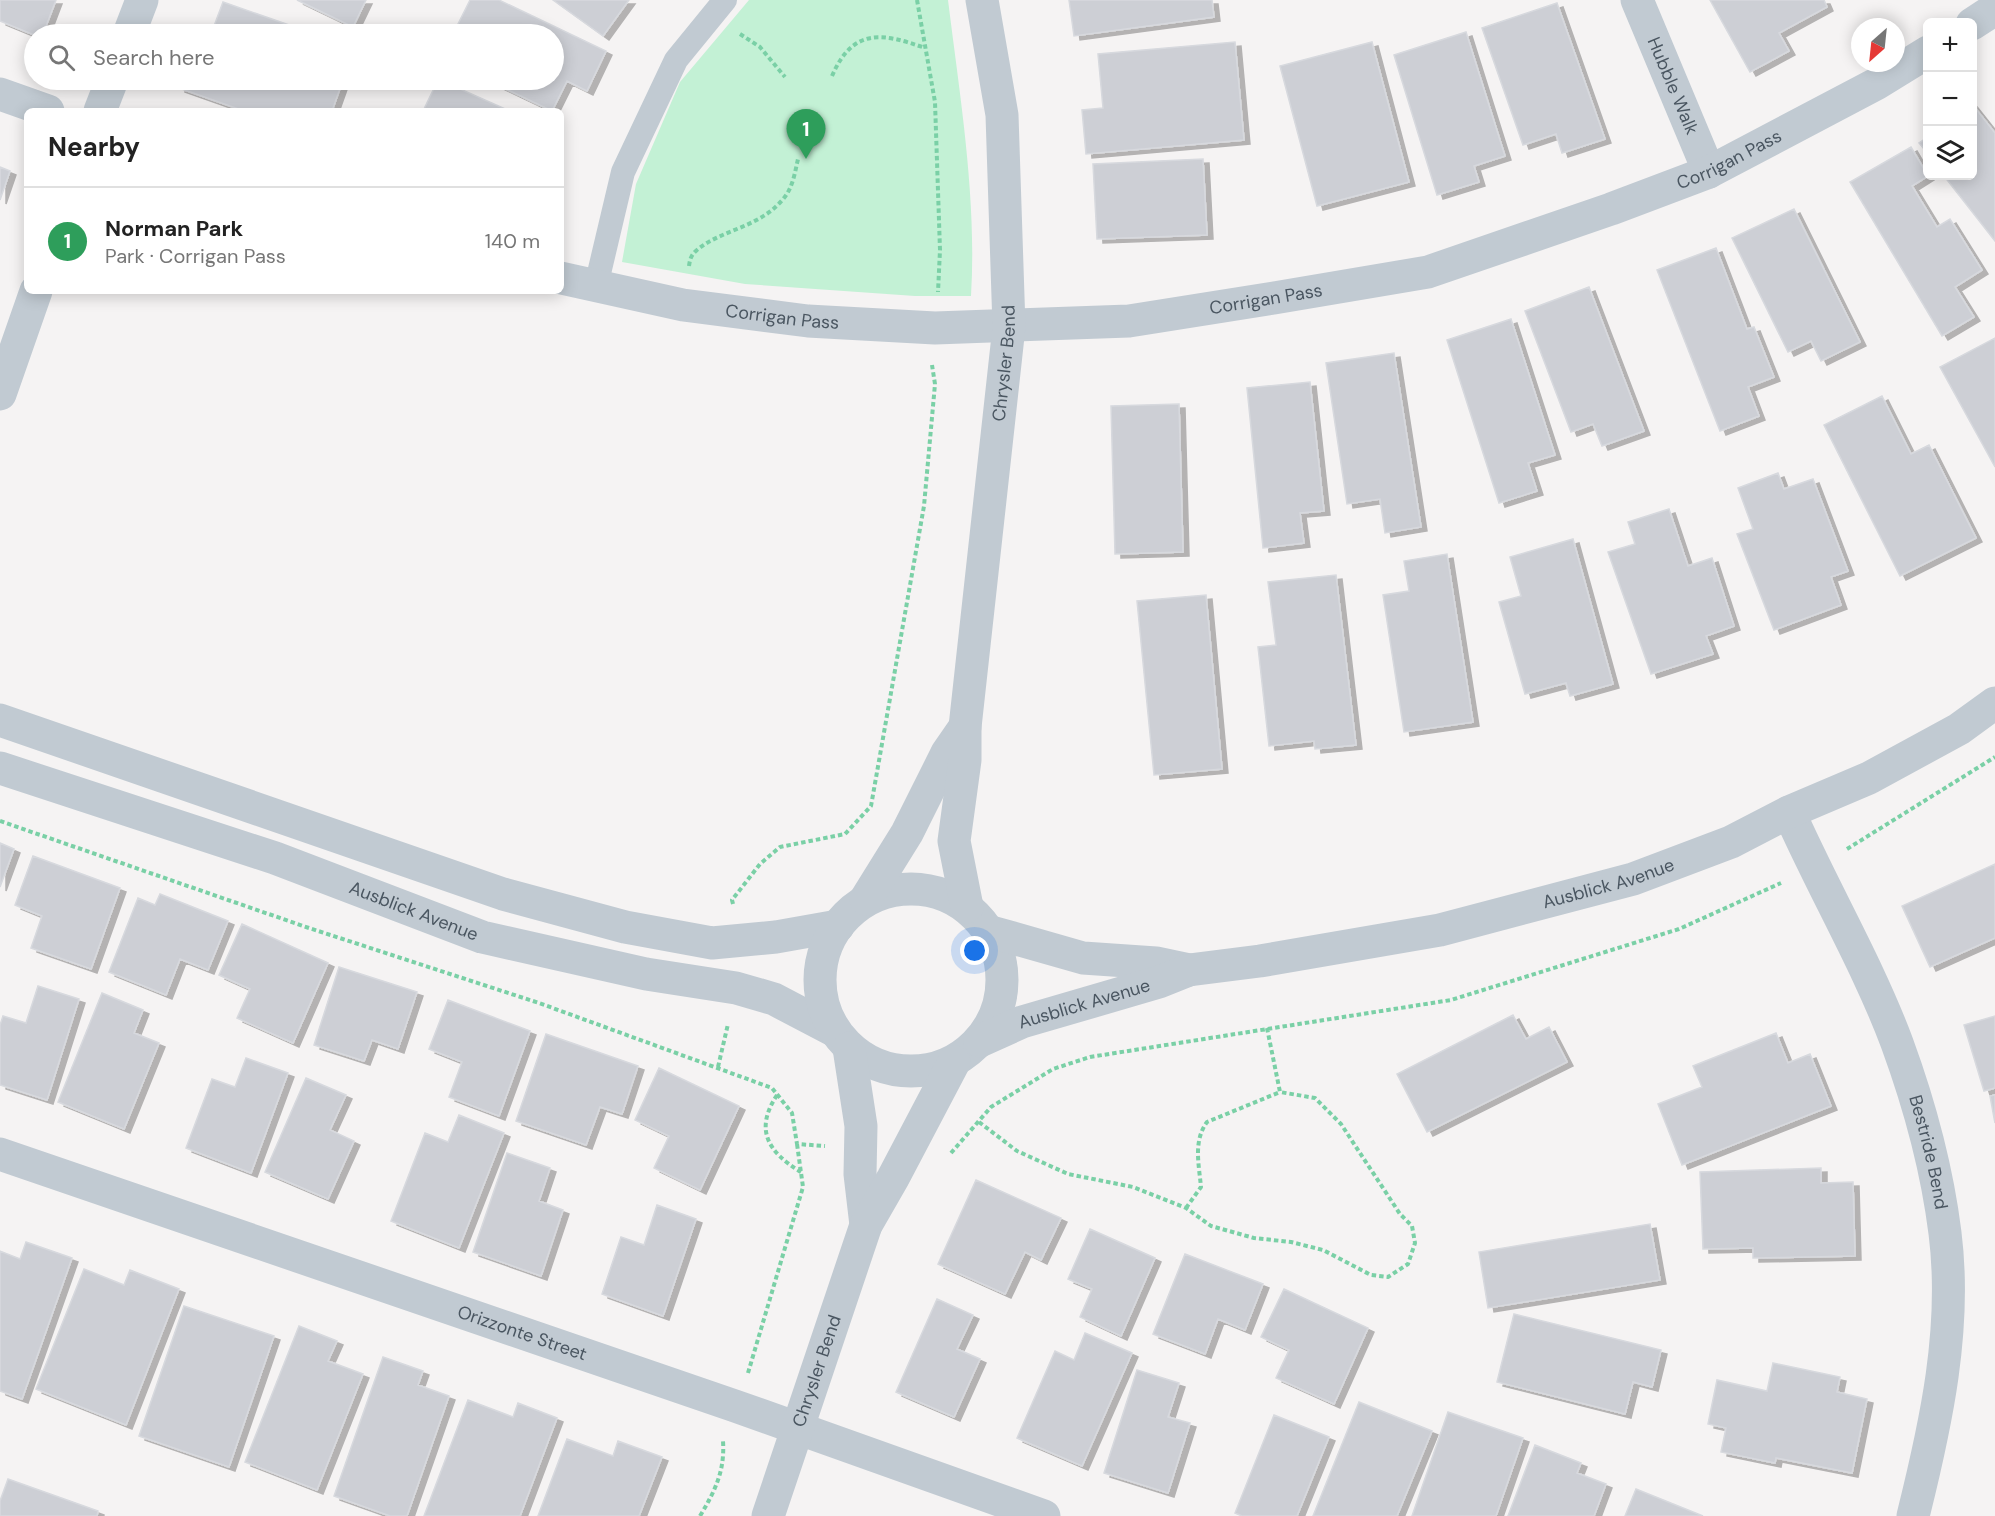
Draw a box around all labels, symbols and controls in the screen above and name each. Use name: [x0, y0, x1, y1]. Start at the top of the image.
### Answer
north arrow: [1851, 18, 1905, 72]
map controls: [1923, 18, 1977, 180]
button: +: [1923, 18, 1977, 72]
search box: [24, 24, 564, 90]
street label: Hubble Walk: [1642, 33, 1704, 138]
icon: search: [45, 41, 78, 74]
text: Search here: [93, 43, 214, 72]
button: −: [1923, 72, 1977, 126]
pin: 1: [786, 110, 826, 159]
street label: Corrigan Pass: [1673, 124, 1786, 195]
button: layers: [1923, 126, 1977, 180]
text: Nearby: [48, 130, 140, 164]
text: Norman Park: [105, 214, 243, 243]
text: 1: [64, 228, 71, 254]
text: 140 m: [485, 228, 540, 254]
text: Park · Corrigan Pass: [105, 243, 286, 269]
street label: Corrigan Pass: [1208, 278, 1324, 320]
street label: Corrigan Pass: [724, 299, 840, 335]
street label: Chrysler Bend: [987, 305, 1021, 423]
street label: Ausblick Avenue: [1540, 853, 1678, 914]
street label: Ausblick Avenue: [346, 876, 482, 946]
your location: [960, 936, 989, 965]
street label: Ausblick Avenue: [1016, 973, 1153, 1034]
street label: Bestride Bend: [1903, 1092, 1953, 1211]
street label: Orizzonte Street: [454, 1300, 590, 1366]
street label: Chrysler Bend: [787, 1312, 847, 1430]

